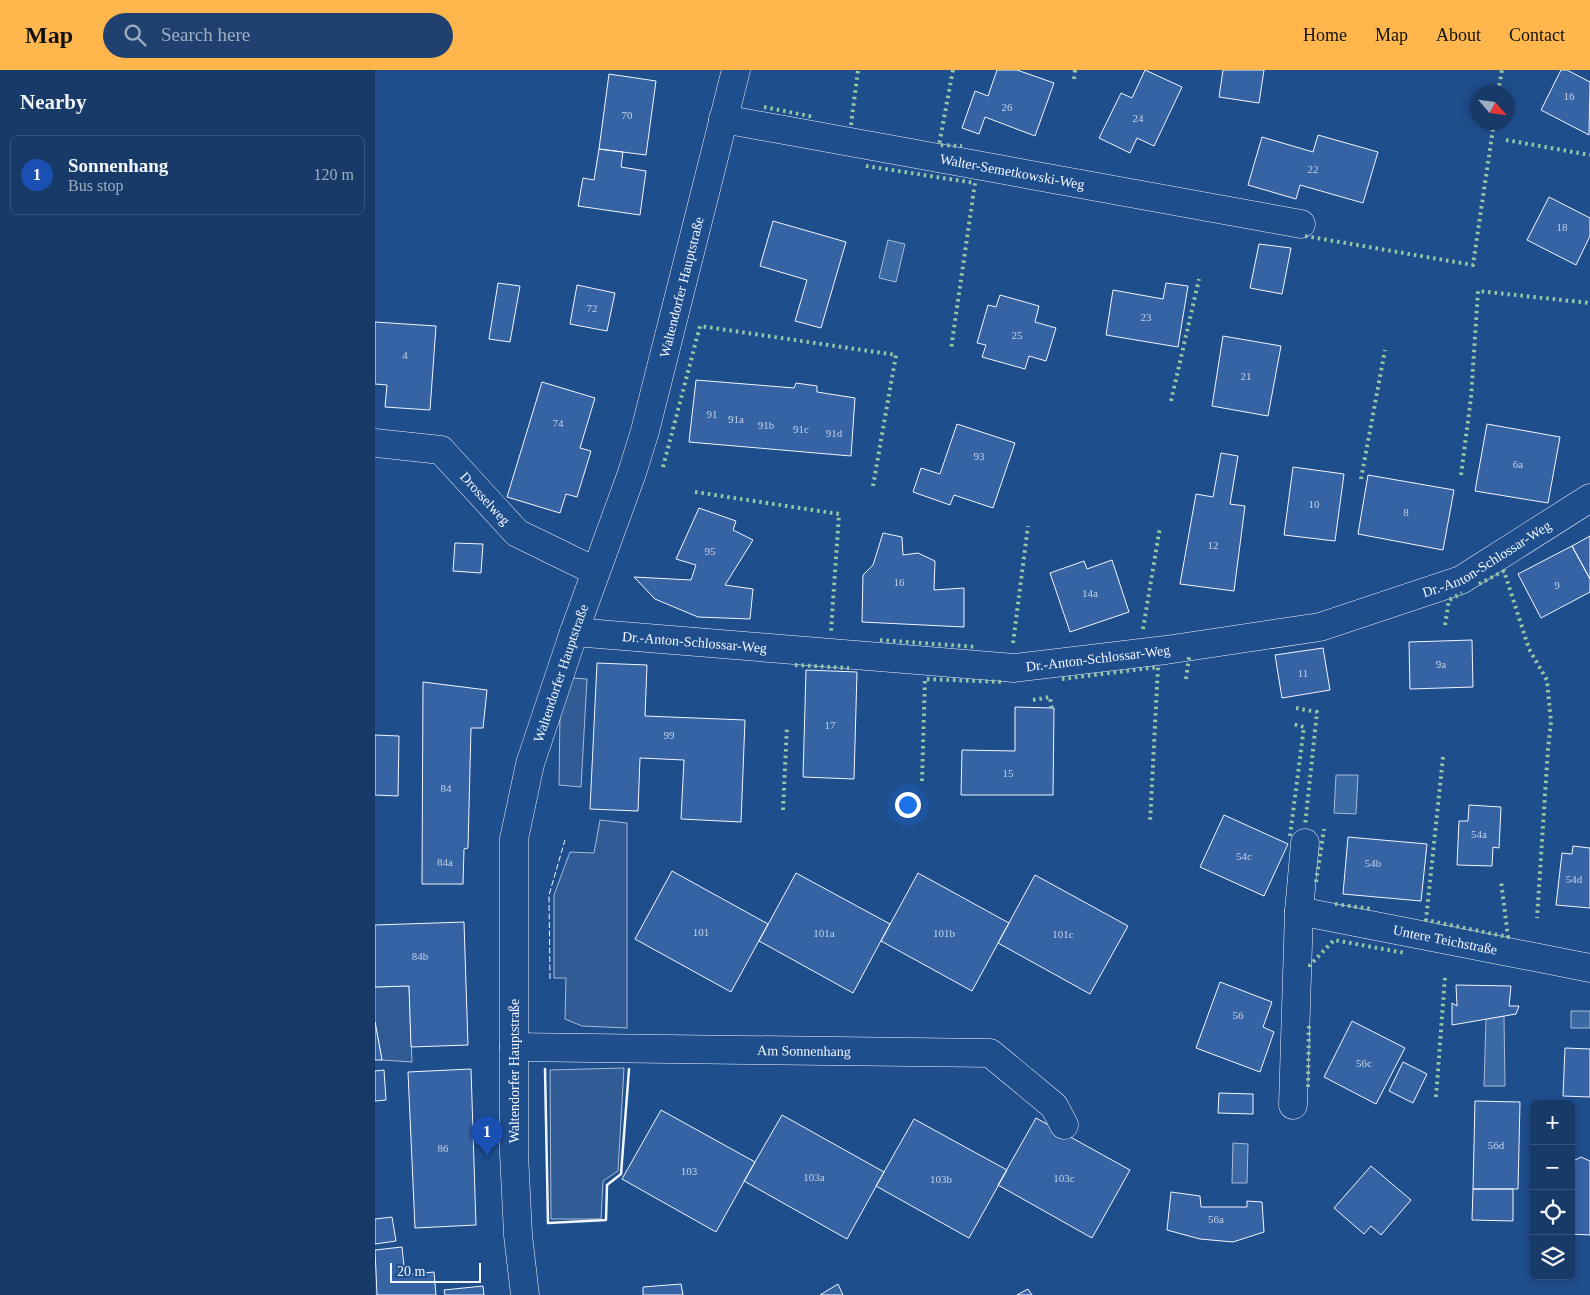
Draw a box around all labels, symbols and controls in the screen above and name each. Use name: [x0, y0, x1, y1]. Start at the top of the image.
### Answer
search box: [103, 13, 453, 58]
icon: search: [121, 21, 149, 49]
text: Map: [25, 22, 73, 48]
text: Search here: [161, 24, 250, 45]
text: Home: [1303, 25, 1347, 45]
text: Map: [1375, 25, 1408, 45]
text: About: [1436, 25, 1481, 45]
text: Contact: [1509, 25, 1565, 45]
north arrow: [1470, 85, 1515, 130]
text: Nearby: [20, 90, 87, 114]
house number: 16: [1564, 90, 1575, 102]
house number: 26: [1002, 101, 1013, 113]
house number: 70: [622, 109, 633, 121]
house number: 24: [1133, 112, 1144, 124]
street label: Walter-Semetkowski-Weg: [939, 152, 1086, 193]
text: Sonnenhang: [68, 155, 168, 176]
house number: 22: [1308, 163, 1319, 175]
text: 1: [33, 166, 41, 183]
text: 120 m: [314, 166, 354, 183]
text: Bus stop: [68, 177, 124, 194]
street label: Waltendorfer Hauptstraße: [657, 215, 707, 359]
house number: 18: [1557, 221, 1568, 233]
house number: 72: [587, 302, 598, 314]
house number: 23: [1141, 311, 1152, 323]
house number: 25: [1012, 329, 1023, 341]
house number: 4: [402, 349, 408, 361]
house number: 21: [1241, 370, 1252, 382]
house number: 91: [707, 408, 718, 420]
house number: 91a: [728, 413, 744, 425]
house number: 74: [553, 417, 564, 429]
house number: 91b: [758, 419, 775, 431]
house number: 91c: [793, 423, 809, 435]
house number: 91d: [826, 427, 843, 439]
house number: 93: [974, 450, 985, 462]
house number: 6a: [1513, 458, 1523, 470]
street label: Drosselweg: [457, 469, 513, 528]
house number: 10: [1309, 498, 1320, 510]
house number: 8: [1403, 506, 1409, 518]
street label: Dr.-Anton-Schlossar-Weg: [1420, 518, 1554, 600]
house number: 12: [1208, 539, 1219, 551]
house number: 95: [705, 545, 716, 557]
house number: 16: [894, 576, 905, 588]
house number: 9: [1554, 579, 1560, 591]
house number: 14a: [1082, 587, 1098, 599]
street label: Waltendorfer Hauptstraße: [531, 602, 591, 744]
street label: Dr.-Anton-Schlossar-Weg: [622, 629, 768, 656]
street label: Dr.-Anton-Schlossar-Weg: [1025, 642, 1171, 675]
house number: 9a: [1436, 658, 1446, 670]
house number: 11: [1298, 667, 1308, 679]
house number: 17: [825, 719, 836, 731]
house number: 99: [664, 729, 675, 741]
house number: 15: [1003, 767, 1014, 779]
house number: 84: [441, 782, 452, 794]
your location: [895, 792, 921, 818]
house number: 54a: [1471, 828, 1487, 840]
house number: 54c: [1236, 850, 1252, 862]
house number: 84a: [437, 856, 453, 868]
house number: 54b: [1365, 857, 1382, 869]
house number: 54d: [1566, 873, 1583, 885]
street label: Untere Teichstraße: [1392, 923, 1498, 958]
house number: 101: [693, 926, 709, 938]
house number: 101a: [813, 927, 835, 939]
house number: 101b: [933, 927, 956, 939]
house number: 101c: [1052, 928, 1074, 940]
house number: 84b: [412, 950, 429, 962]
street label: Waltendorfer Hauptstraße: [507, 999, 522, 1143]
house number: 56: [1233, 1009, 1244, 1021]
street label: Am Sonnenhang: [757, 1043, 851, 1059]
house number: 56c: [1356, 1057, 1372, 1069]
map controls: [1530, 1100, 1575, 1280]
button: +: [1530, 1100, 1575, 1145]
pin: 1: [471, 1116, 503, 1157]
house number: 56d: [1488, 1139, 1505, 1151]
house number: 86: [438, 1142, 449, 1154]
button: −: [1530, 1145, 1575, 1190]
house number: 103: [681, 1165, 698, 1177]
house number: 103a: [803, 1171, 825, 1183]
house number: 103c: [1053, 1172, 1075, 1184]
house number: 103b: [930, 1173, 953, 1185]
button: locate: [1530, 1190, 1575, 1235]
house number: 56a: [1208, 1213, 1224, 1225]
button: layers: [1530, 1235, 1575, 1280]
scale bar: [390, 1260, 481, 1283]
text: 20 m: [397, 1264, 425, 1279]

